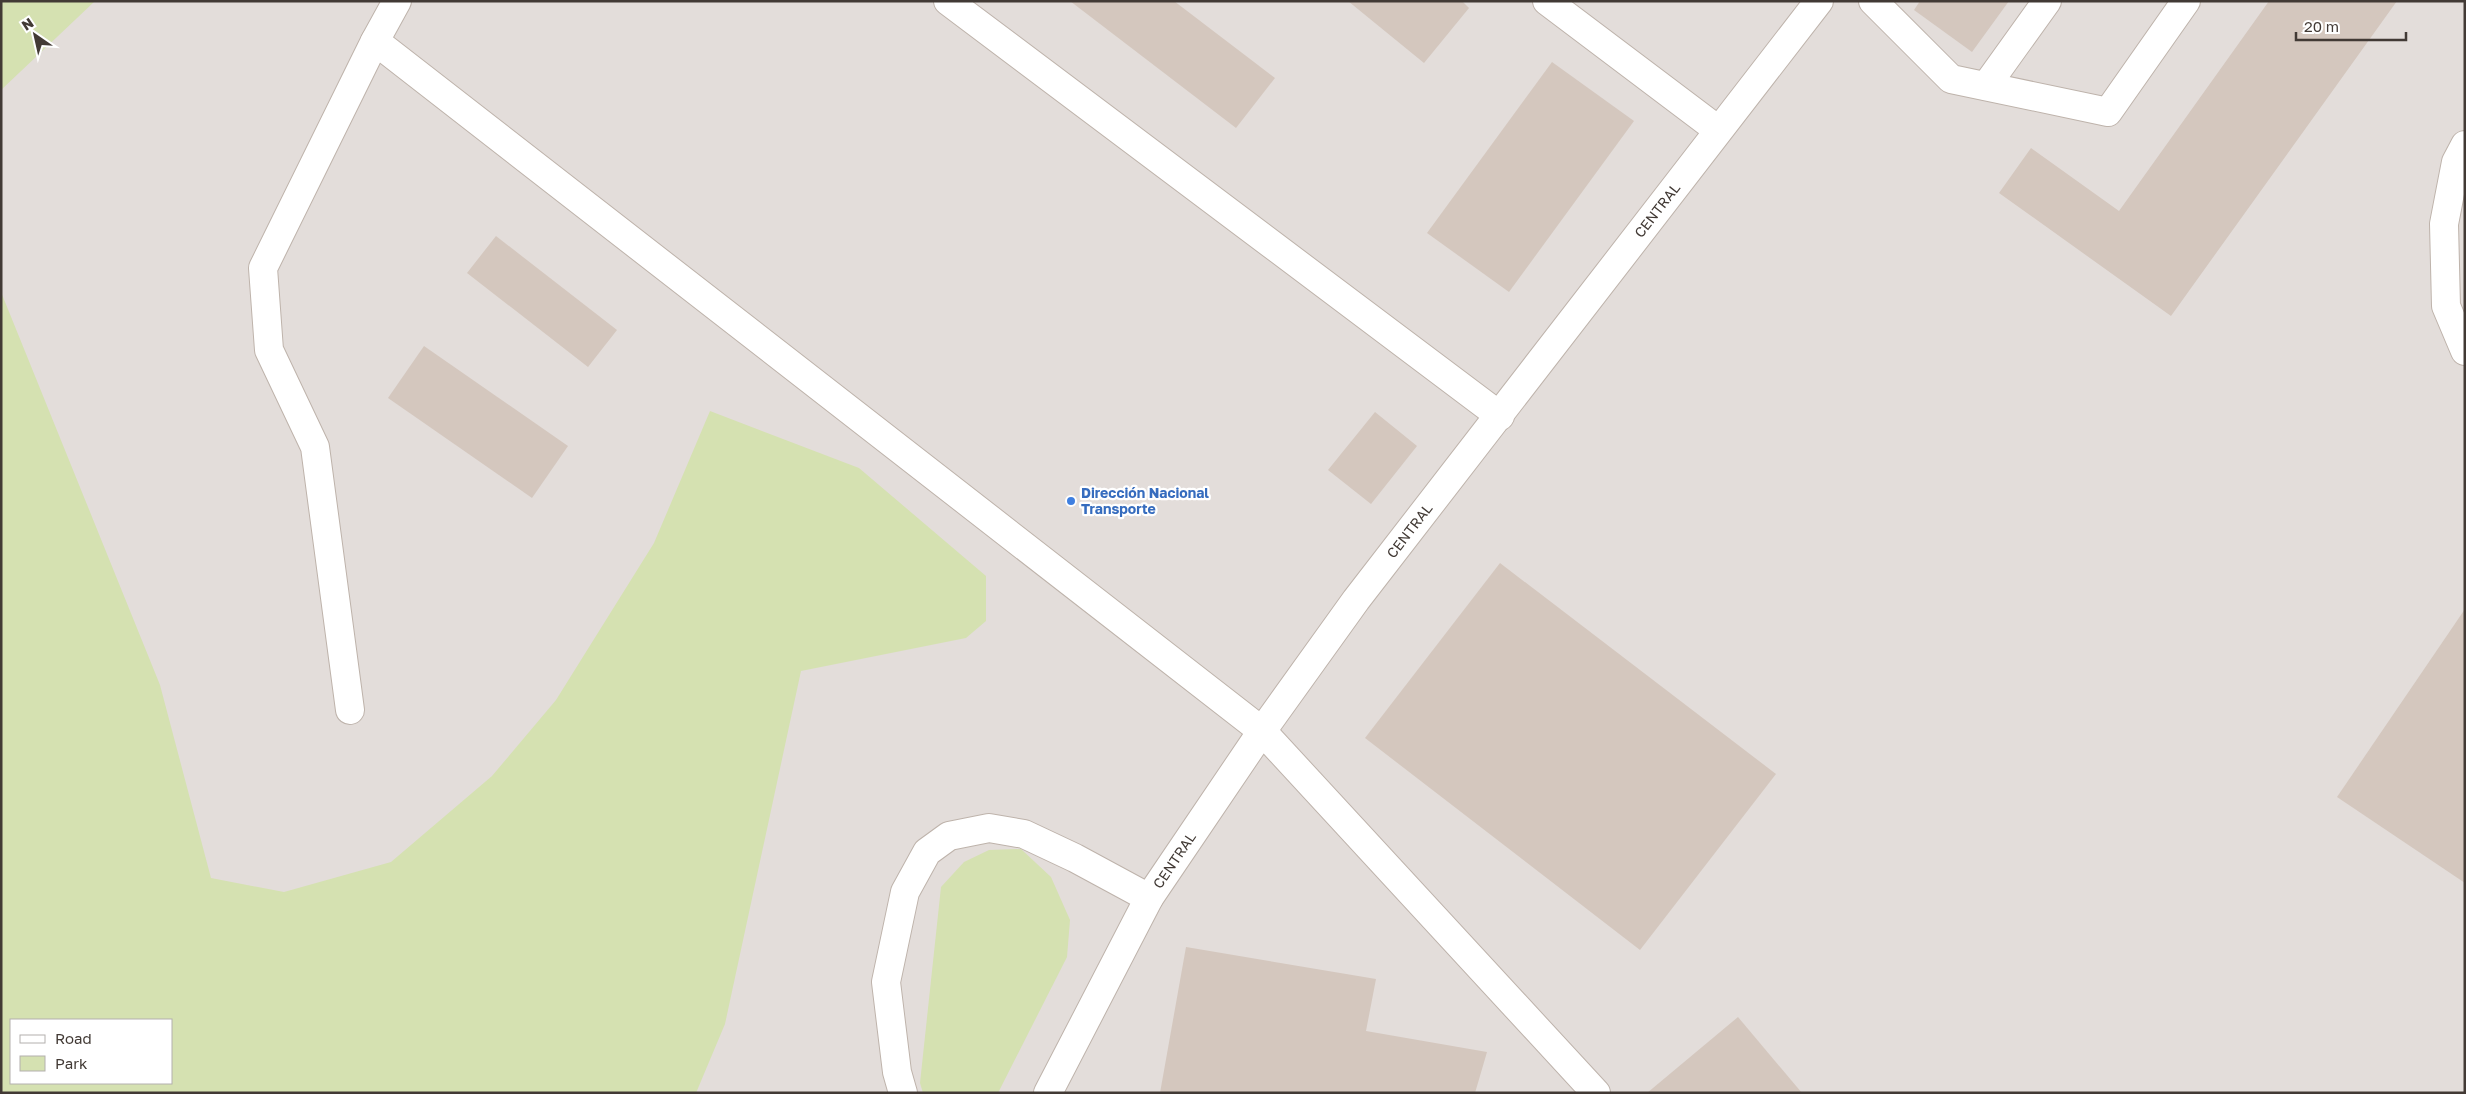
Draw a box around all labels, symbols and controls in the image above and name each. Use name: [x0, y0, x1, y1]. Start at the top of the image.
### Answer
north arrow: [10, 10, 60, 60]
scale bar: [2296, 10, 2406, 42]
text: N: [18, 14, 37, 34]
text: 20 m: [2304, 17, 2339, 35]
street label: CENTRAL: [1630, 179, 1683, 241]
place label: Dirección Nacional Transporte: [1081, 484, 1209, 517]
marker: Dirección Nacional Transporte: [1065, 495, 1077, 507]
street label: CENTRAL: [1383, 500, 1436, 561]
street label: CENTRAL: [1149, 829, 1199, 892]
legend: [10, 1019, 172, 1084]
text: Road: [55, 1029, 92, 1047]
text: Park: [55, 1054, 88, 1072]

